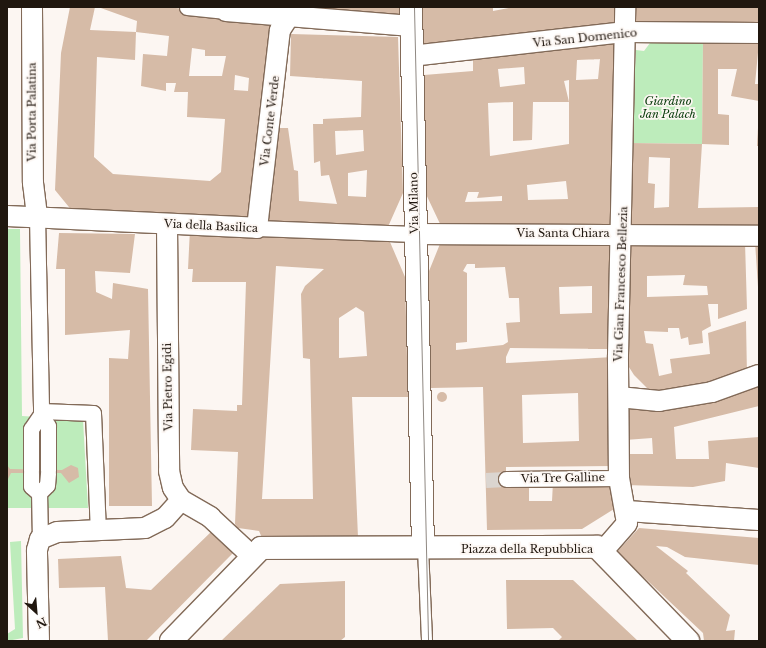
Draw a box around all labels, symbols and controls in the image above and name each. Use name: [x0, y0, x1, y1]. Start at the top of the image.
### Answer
street label: Via San Domenico: [532, 26, 638, 50]
street label: Via Porta Palatina: [25, 62, 39, 162]
street label: Via Conte Verde: [258, 75, 282, 167]
park label: Giardino Jan Palach: [640, 95, 696, 121]
street label: Via Milano: [407, 172, 421, 234]
street label: Via Gian Francesco Bellezia: [612, 206, 630, 362]
street label: Via della Basilica: [164, 217, 258, 235]
street label: Via Santa Chiara: [516, 226, 610, 240]
street label: Via Pietro Egidi: [161, 343, 175, 431]
street label: Via Tre Galline: [521, 471, 605, 485]
street label: Piazza della Repubblica: [461, 542, 593, 556]
north arrow: [16, 592, 56, 632]
text: N: [34, 614, 49, 631]

